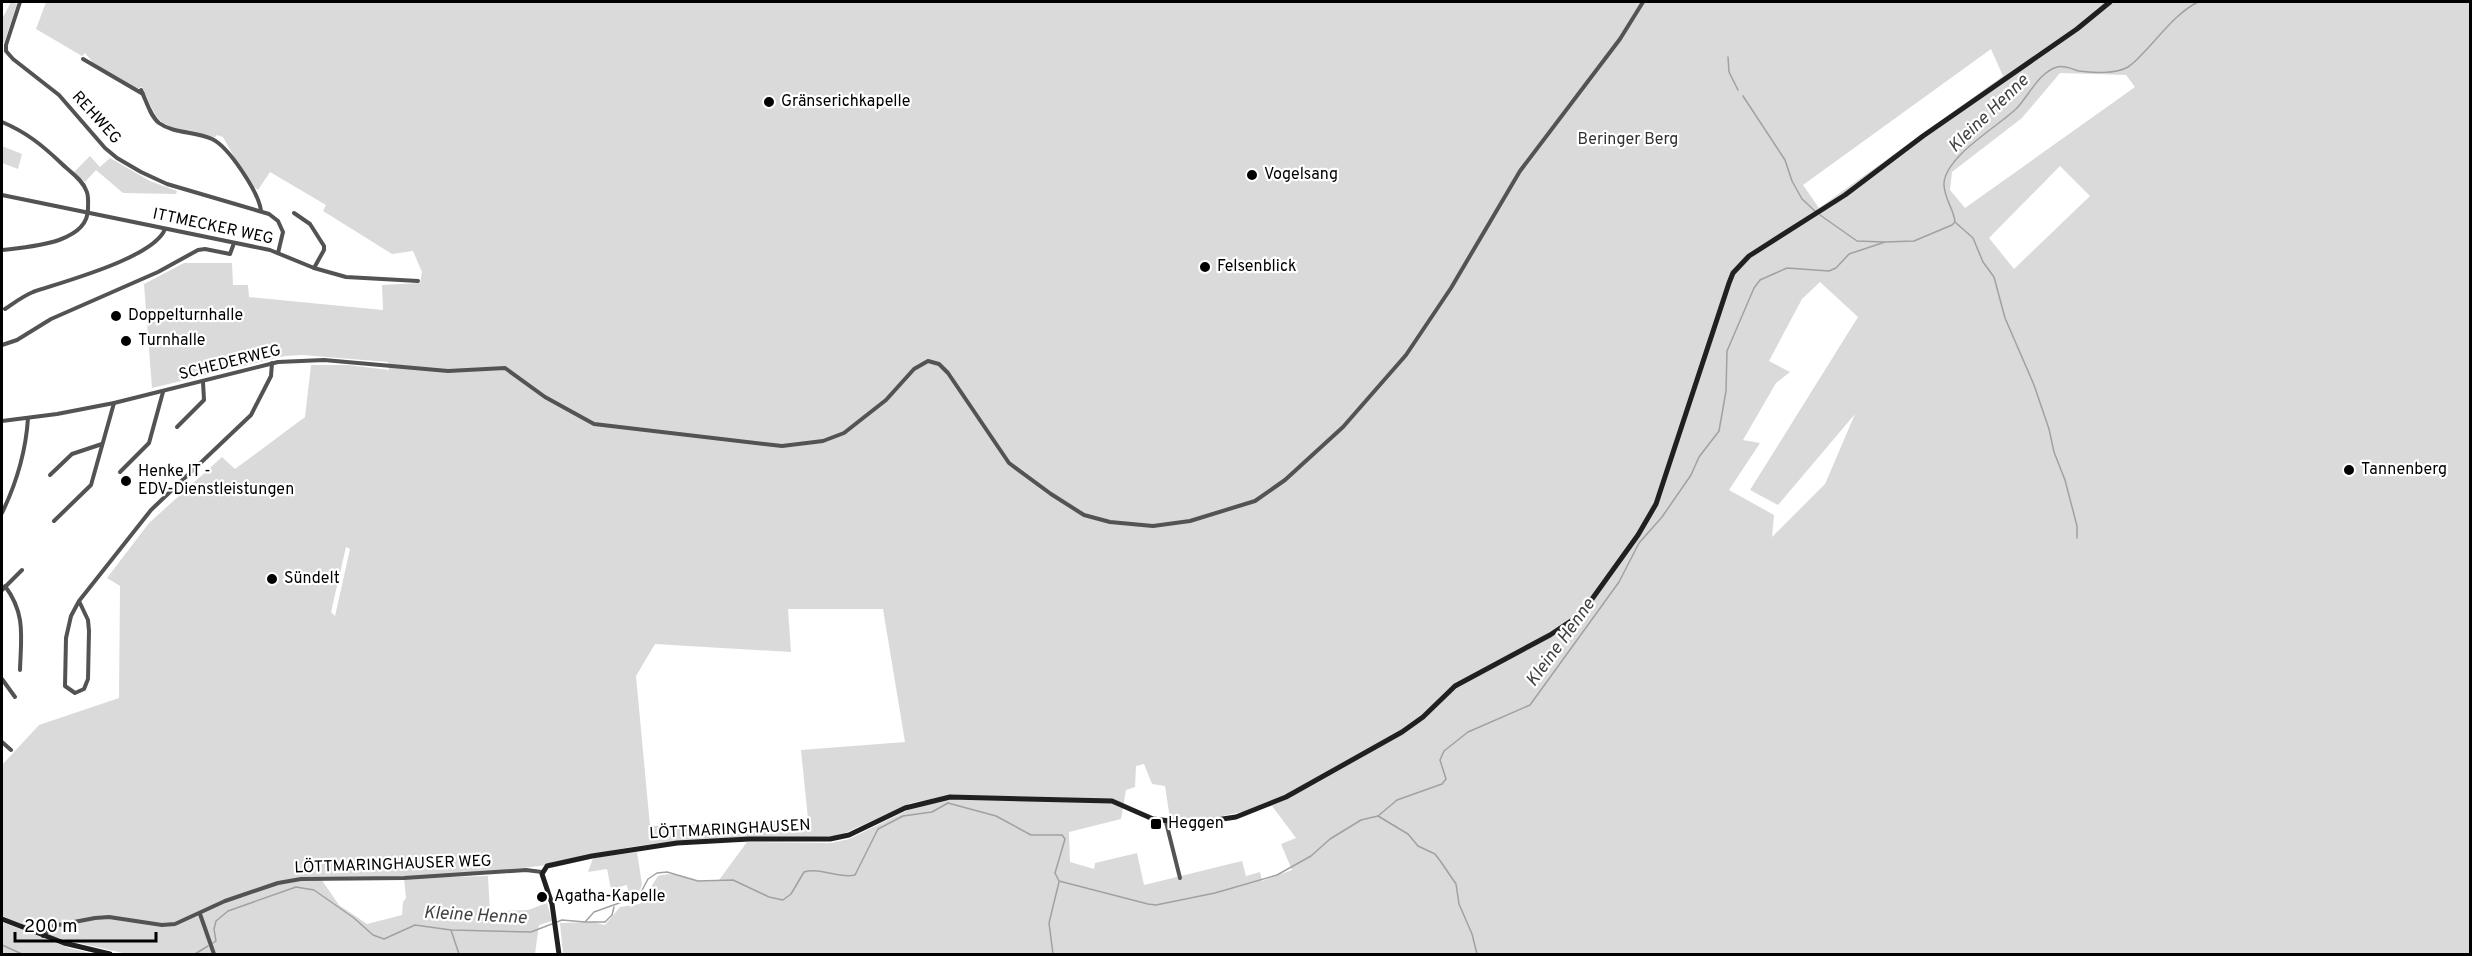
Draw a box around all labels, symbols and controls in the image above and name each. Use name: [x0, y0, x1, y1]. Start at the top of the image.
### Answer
water label: Kleine Henne: [1944, 69, 2035, 158]
street label: REHWEG: [67, 87, 125, 149]
place label: Gränserichkapelle: [781, 92, 910, 112]
marker: Gränserichkapelle: [762, 95, 776, 109]
park label: Beringer Berg: [1578, 130, 1678, 150]
place label: Vogelsang: [1264, 165, 1338, 185]
marker: Vogelsang: [1245, 168, 1259, 182]
street label: ITTMECKER WEG: [151, 204, 275, 250]
place label: Felsenblick: [1217, 257, 1296, 277]
marker: Felsenblick: [1198, 260, 1212, 274]
place label: Doppelturnhalle: [128, 306, 243, 326]
marker: Doppelturnhalle: [109, 309, 123, 323]
place label: Turnhalle: [138, 331, 205, 351]
marker: Turnhalle: [119, 334, 133, 348]
street label: SCHEDERWEG: [177, 341, 283, 385]
place label: Tannenberg: [2361, 460, 2447, 480]
place label: Henke IT - EDV-Dienstleistungen: [138, 462, 294, 500]
marker: Tannenberg: [2342, 463, 2356, 477]
marker: Henke IT - EDV-Dienstleistungen: [119, 474, 133, 488]
place label: Sündelt: [284, 569, 340, 589]
marker: Sündelt: [265, 572, 279, 586]
water label: Kleine Henne: [1521, 594, 1601, 692]
street label: LÖTTMARINGHAUSEN: [649, 814, 811, 844]
place label: Heggen: [1168, 814, 1224, 834]
marker: Heggen: [1149, 817, 1163, 831]
street label: LÖTTMARINGHAUSER WEG: [294, 850, 492, 878]
place label: Agatha-Kapelle: [554, 887, 665, 907]
marker: Agatha-Kapelle: [535, 890, 549, 904]
water label: Kleine Henne: [423, 902, 528, 930]
scale bar: [15, 905, 156, 943]
text: 200 m: [24, 916, 77, 939]

